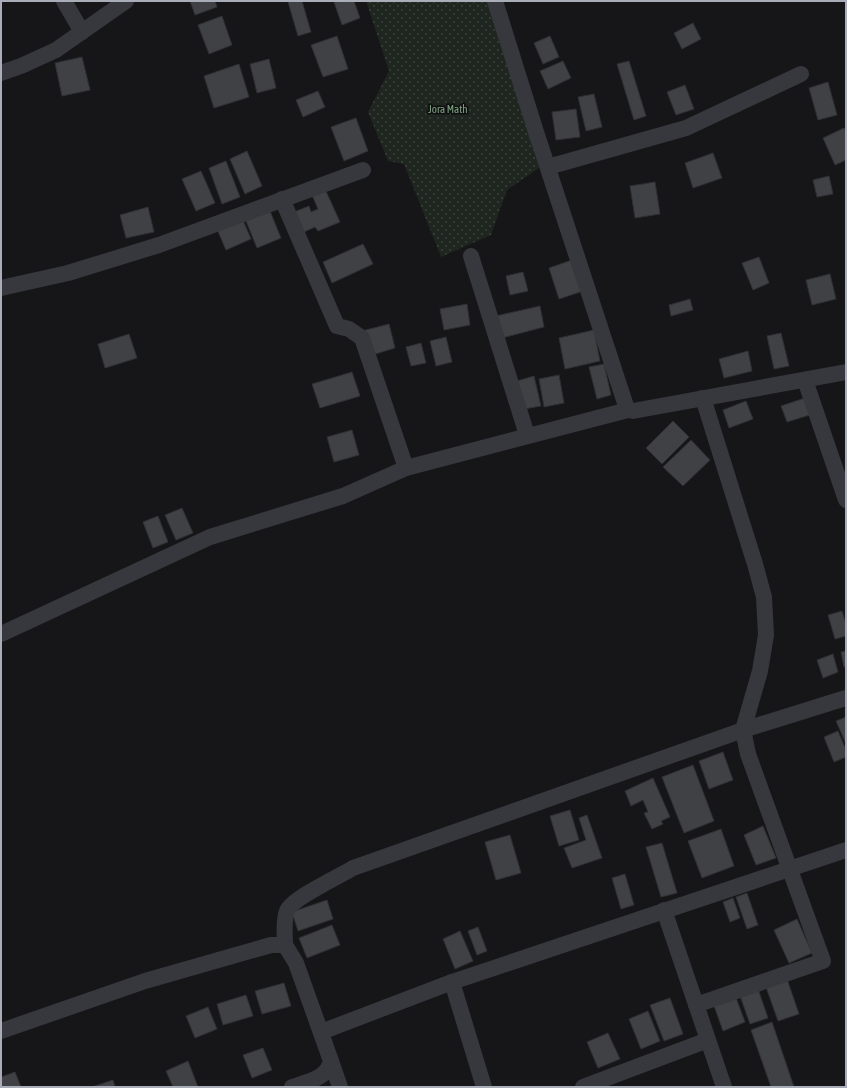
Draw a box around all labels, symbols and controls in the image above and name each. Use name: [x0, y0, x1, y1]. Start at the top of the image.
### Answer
park label: Jora Math: [428, 103, 468, 115]

